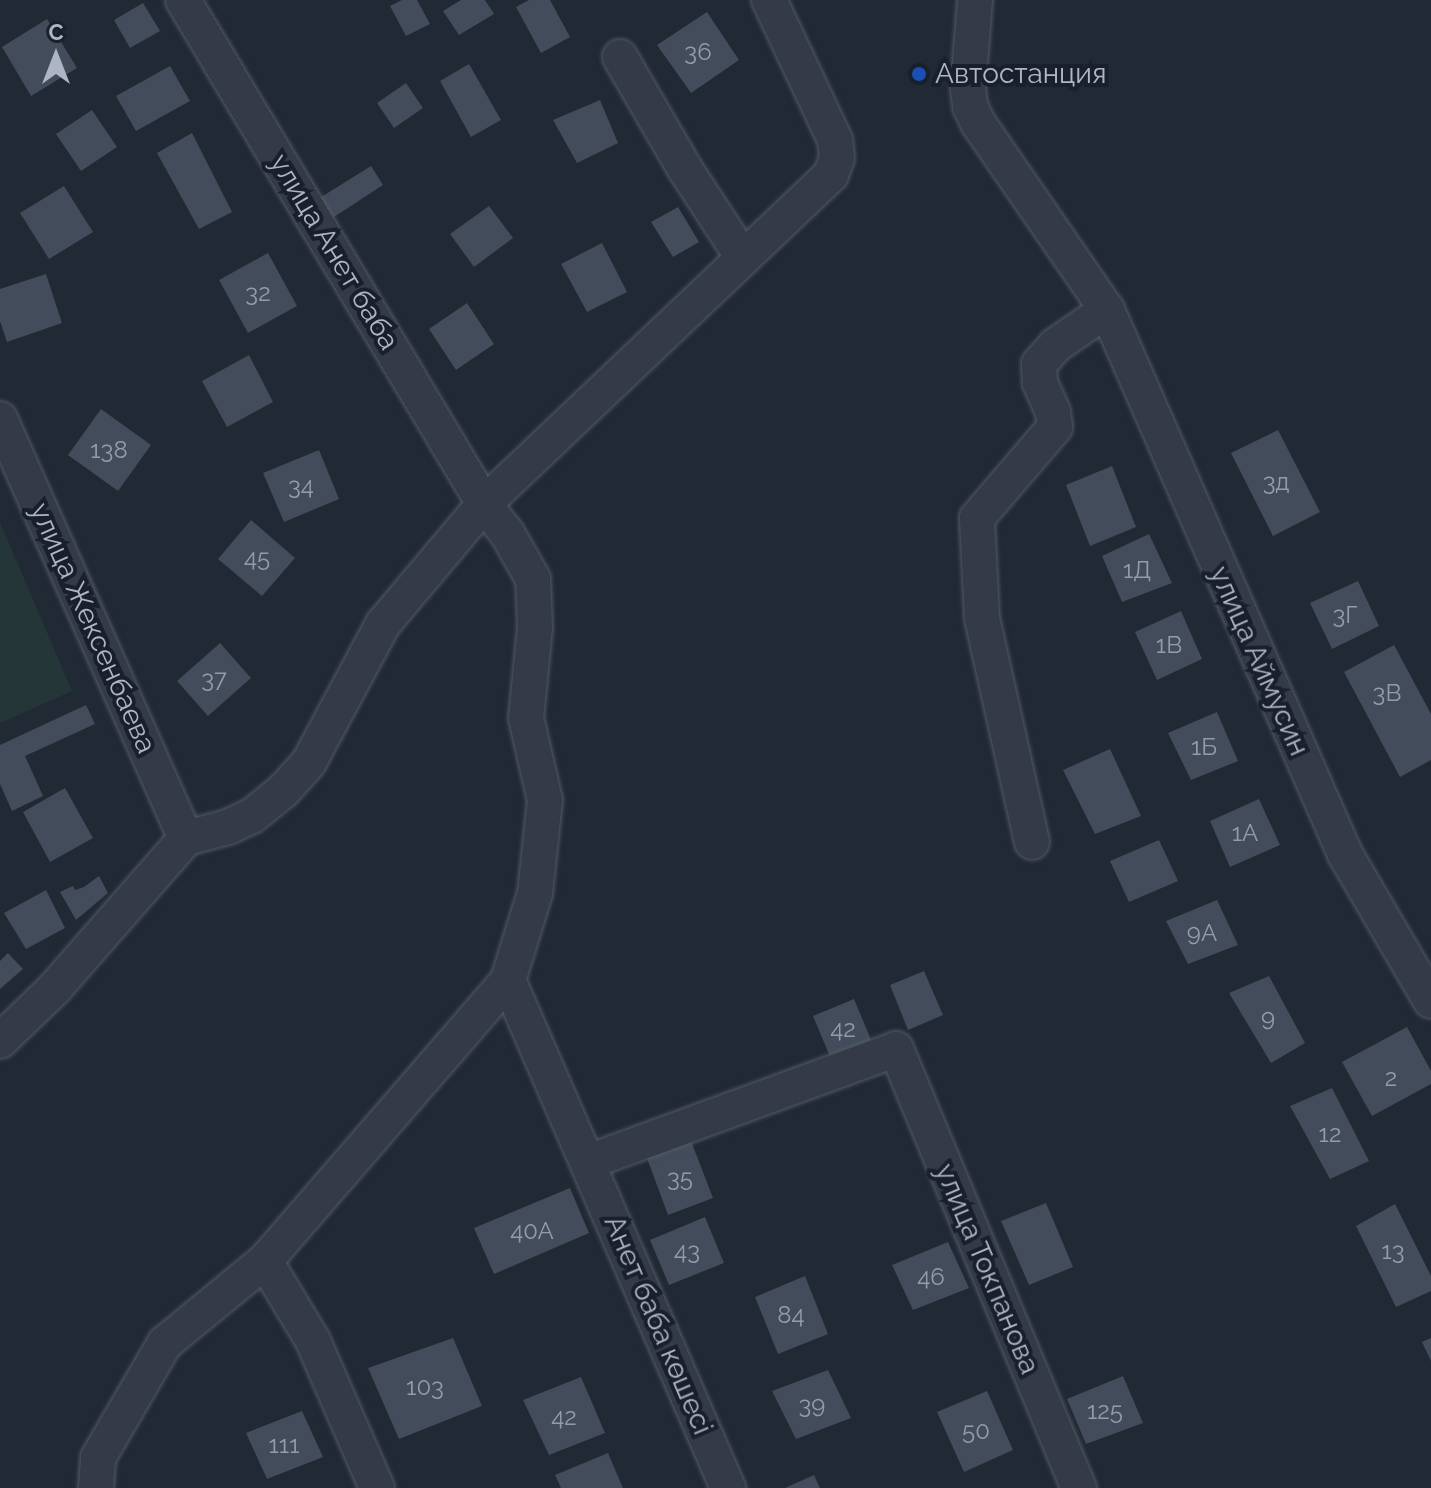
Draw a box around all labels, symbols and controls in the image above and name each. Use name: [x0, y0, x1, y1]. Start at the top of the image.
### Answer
north arrow: [16, 16, 96, 96]
text: С: [48, 19, 64, 45]
house number: 36: [684, 38, 712, 66]
place label: Автостанция: [935, 57, 1106, 91]
marker: Автостанция: [910, 65, 928, 83]
street label: улица Анет баба: [262, 148, 406, 356]
house number: 32: [245, 279, 271, 307]
house number: 138: [90, 436, 128, 464]
house number: 3д: [1263, 468, 1289, 496]
house number: 34: [288, 472, 314, 500]
street label: улица Жексенбаева: [23, 498, 163, 758]
house number: 45: [244, 544, 270, 572]
house number: 1Д: [1123, 556, 1151, 584]
street label: улица Аймусин: [1202, 561, 1316, 761]
house number: 3Г: [1332, 601, 1358, 629]
house number: 1В: [1156, 631, 1182, 659]
house number: 37: [201, 665, 227, 693]
house number: 3В: [1373, 679, 1401, 707]
house number: 1Б: [1191, 733, 1217, 761]
house number: 1А: [1232, 819, 1258, 847]
house number: 9А: [1187, 919, 1217, 947]
house number: 9: [1261, 1004, 1275, 1032]
house number: 42: [830, 1015, 856, 1043]
house number: 2: [1385, 1064, 1397, 1092]
house number: 12: [1319, 1120, 1341, 1148]
street label: улица Токпанова: [927, 1158, 1047, 1380]
house number: 35: [667, 1164, 693, 1192]
street label: Анет баба көшесі: [597, 1210, 719, 1440]
house number: 40А: [510, 1217, 554, 1245]
house number: 43: [674, 1237, 700, 1265]
house number: 13: [1381, 1237, 1405, 1265]
house number: 46: [917, 1263, 945, 1291]
house number: 84: [777, 1301, 805, 1329]
house number: 103: [406, 1373, 444, 1401]
house number: 39: [799, 1391, 825, 1419]
house number: 125: [1087, 1397, 1123, 1425]
house number: 42: [551, 1403, 577, 1431]
house number: 50: [962, 1417, 990, 1445]
house number: 111: [269, 1431, 299, 1459]

